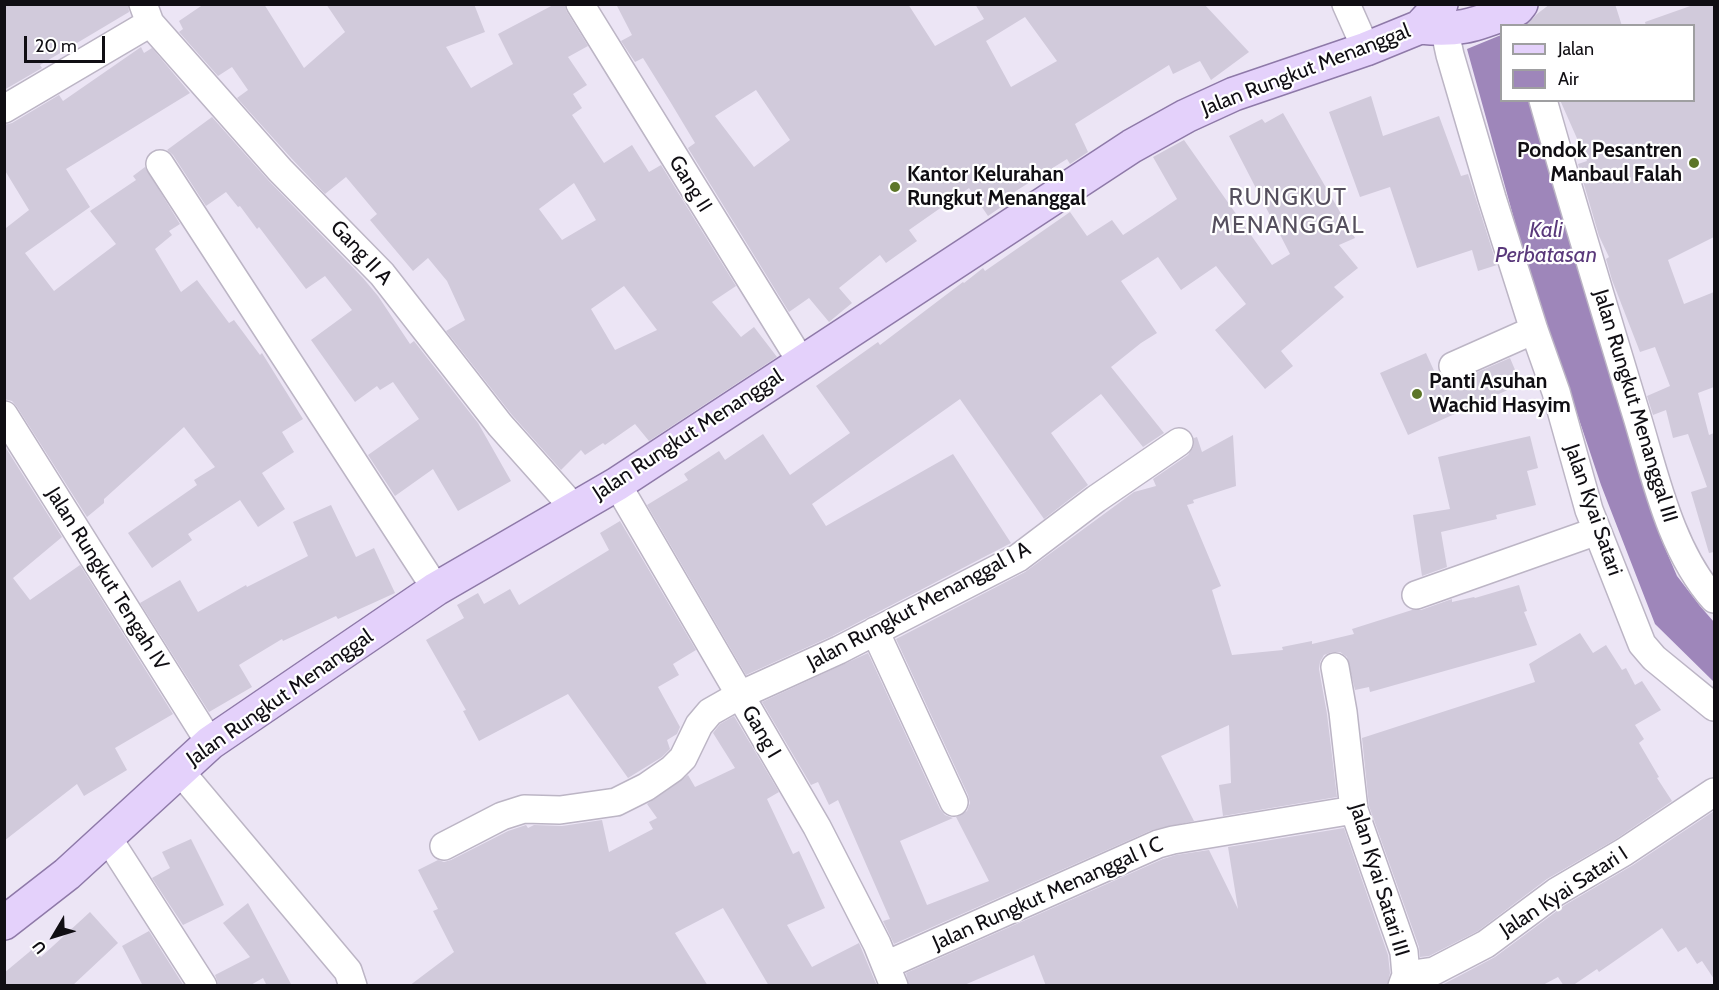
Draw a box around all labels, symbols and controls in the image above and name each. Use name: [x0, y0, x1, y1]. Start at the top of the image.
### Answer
street label: Jalan Rungkut Menanggal: [1198, 19, 1414, 121]
scale bar: [27, 24, 108, 62]
legend: [1500, 24, 1695, 102]
text: 20 m: [35, 35, 77, 57]
text: Jalan: [1558, 38, 1594, 60]
text: Air: [1558, 68, 1579, 90]
place label: Pondok Pesantren Manbaul Falah: [1517, 138, 1682, 188]
street label: Gang II: [663, 151, 717, 217]
marker: Pondok Pesantren Manbaul Falah: [1687, 156, 1701, 170]
place label: Kantor Kelurahan Rungkut Menanggal: [907, 162, 1086, 212]
marker: Kantor Kelurahan Rungkut Menanggal: [888, 180, 902, 194]
district label: RUNGKUT MENANGGAL: [1211, 184, 1365, 240]
street label: Gang II A: [325, 215, 397, 291]
water label: Kali Perbatasan: [1495, 218, 1597, 270]
street label: Jalan Rungkut Menanggal III: [1588, 286, 1682, 526]
street label: Jalan Rungkut Menanggal: [588, 364, 788, 506]
place label: Panti Asuhan Wachid Hasyim: [1429, 369, 1571, 419]
marker: Panti Asuhan Wachid Hasyim: [1410, 387, 1424, 401]
street label: Jalan Kyai Satari: [1559, 441, 1627, 579]
street label: Jalan Rungkut Tengah IV: [40, 483, 174, 675]
street label: Jalan Rungkut Menanggal I A: [803, 536, 1035, 676]
street label: Jalan Rungkut Menanggal: [182, 624, 378, 772]
street label: Gang I: [736, 701, 786, 763]
street label: Jalan Kyai Satari III: [1344, 801, 1414, 959]
street label: Jalan Rungkut Menanggal I C: [929, 832, 1167, 956]
street label: Jalan Kyai Satari I: [1495, 841, 1633, 943]
north arrow: [24, 906, 84, 966]
text: U: [28, 937, 50, 958]

